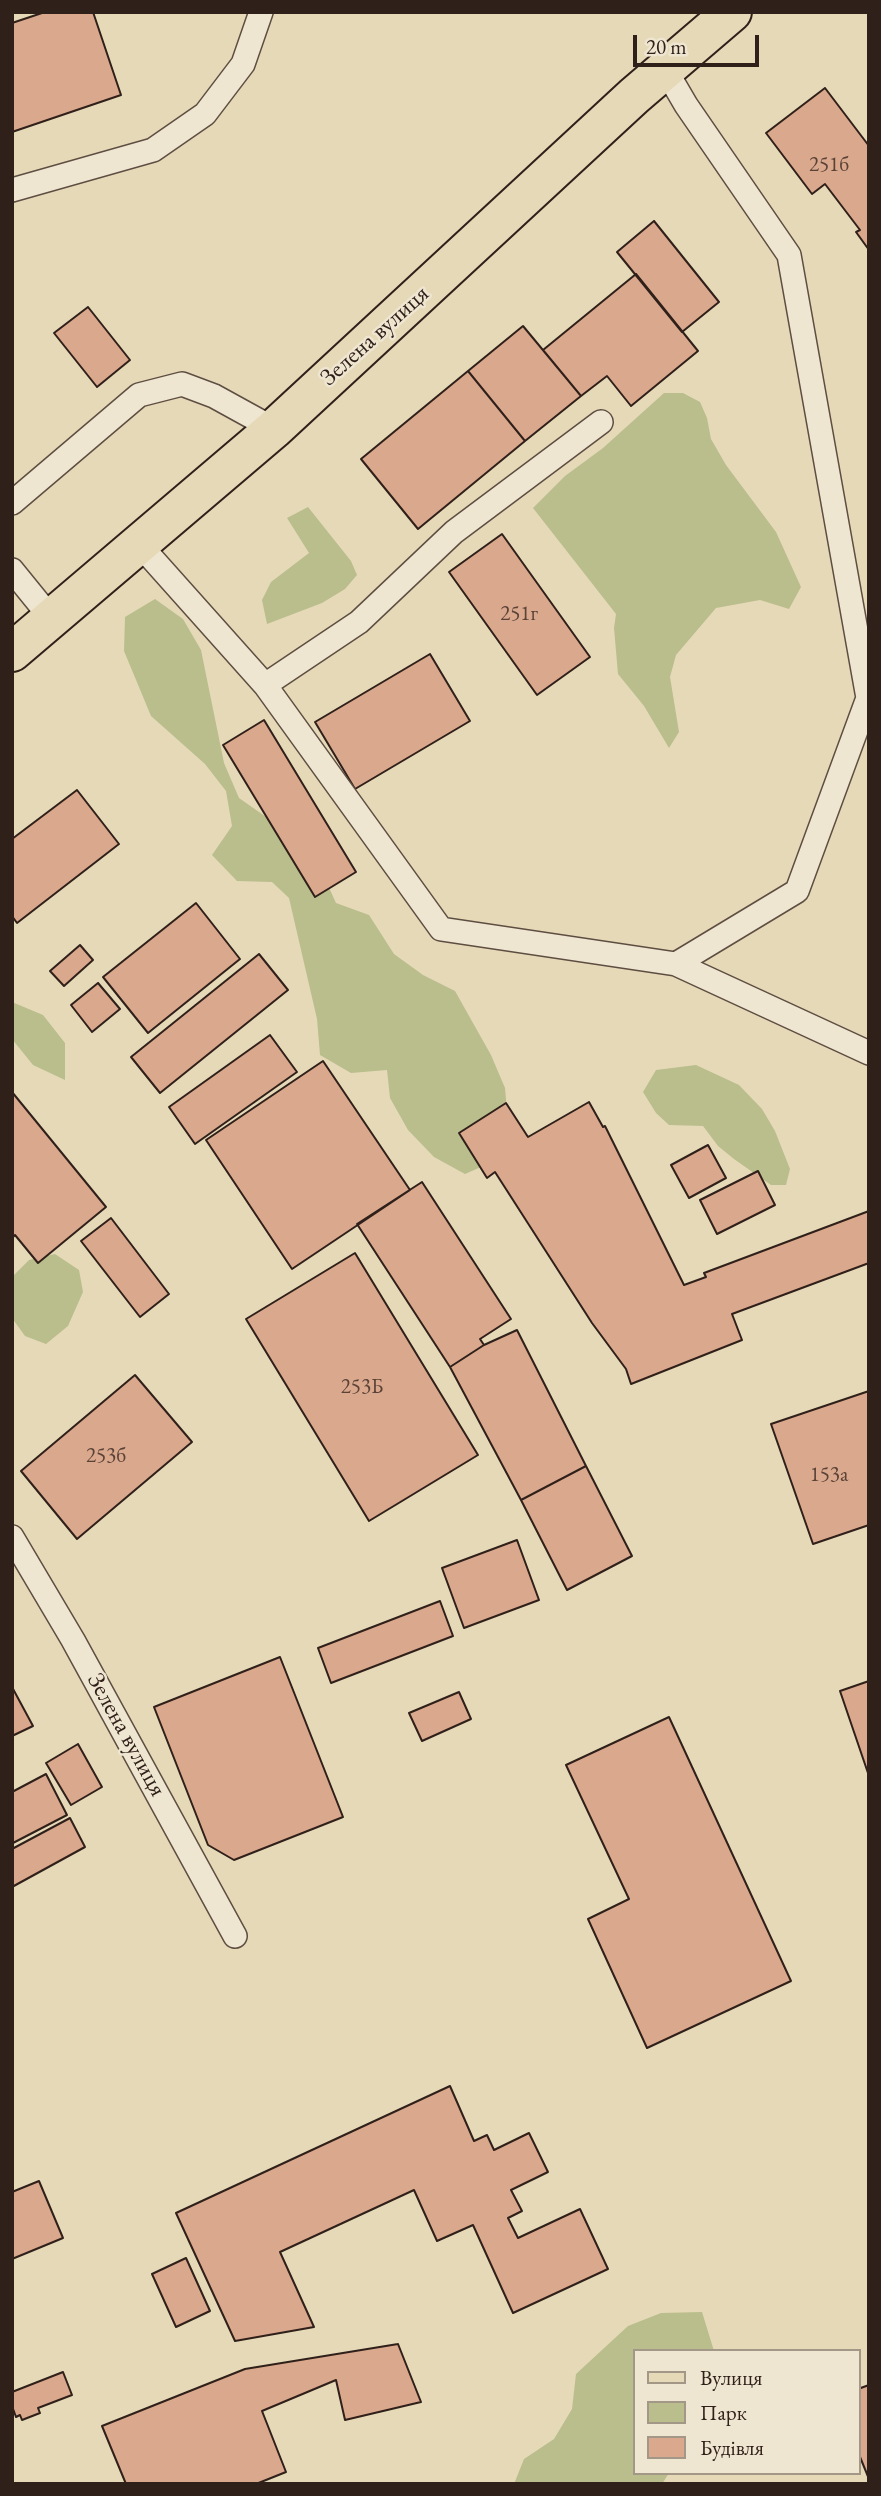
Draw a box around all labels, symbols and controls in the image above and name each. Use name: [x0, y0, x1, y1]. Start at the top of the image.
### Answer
scale bar: [636, 21, 762, 65]
text: 20 m: [646, 33, 687, 60]
house number: 251б: [809, 152, 849, 178]
street label: Зелена вулиця: [315, 280, 435, 392]
house number: 251г: [500, 601, 538, 627]
house number: 253Б: [341, 1374, 383, 1400]
house number: 253б: [86, 1443, 126, 1469]
house number: 153а: [810, 1462, 848, 1488]
street label: Зелена вулиця: [80, 1668, 172, 1802]
legend: [632, 2349, 860, 2475]
text: Вулиця: [700, 2364, 762, 2391]
text: Парк: [700, 2399, 747, 2426]
text: Будівля: [700, 2434, 764, 2461]

